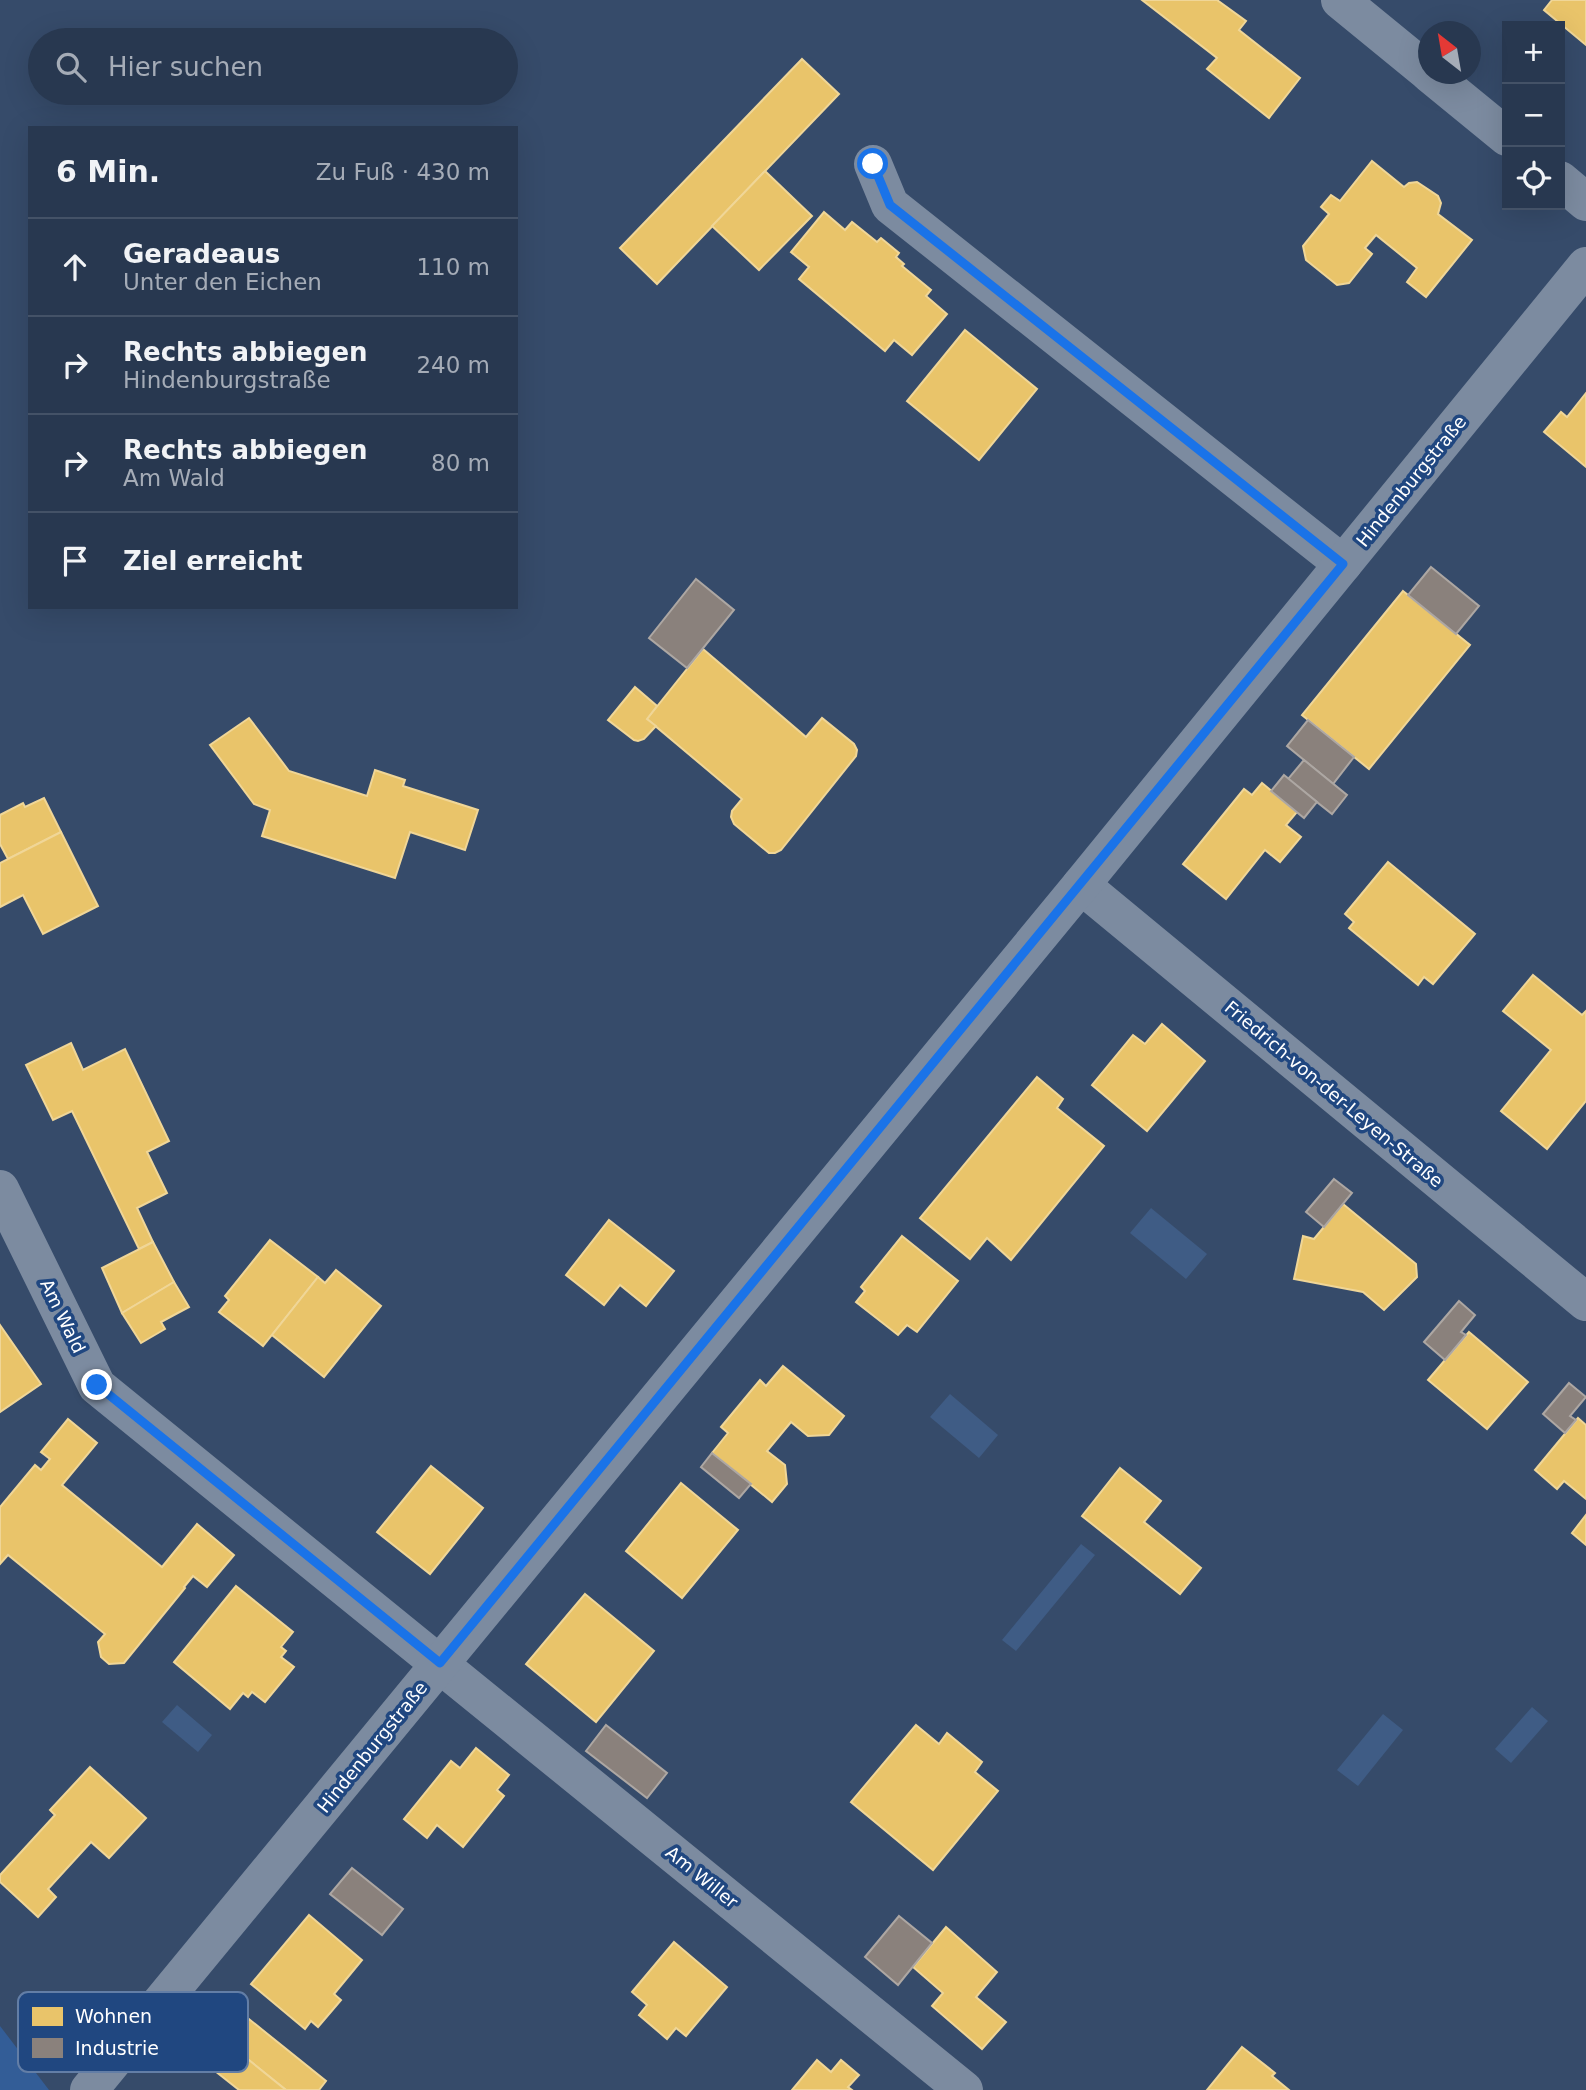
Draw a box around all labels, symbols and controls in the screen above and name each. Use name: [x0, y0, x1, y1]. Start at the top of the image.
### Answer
north arrow: [1418, 21, 1481, 84]
map controls: [1502, 21, 1565, 210]
button: +: [1502, 21, 1565, 84]
search box: [28, 28, 518, 105]
icon: search: [52, 48, 90, 86]
text: Hier suchen: [108, 52, 263, 82]
button: −: [1502, 84, 1565, 147]
button: locate: [1502, 147, 1565, 210]
route start: [857, 148, 888, 179]
text: 6 Min.: [56, 154, 160, 189]
text: Zu Fuß · 430 m: [316, 159, 490, 185]
text: Geradeaus: [123, 239, 280, 269]
icon: ahead: [56, 248, 94, 286]
text: 110 m: [416, 254, 490, 280]
text: Unter den Eichen: [123, 269, 322, 295]
text: Rechts abbiegen: [123, 337, 368, 367]
icon: right: [56, 346, 94, 384]
text: 240 m: [416, 352, 490, 378]
text: Hindenburgstraße: [123, 367, 331, 393]
street label: Hindenburgstraße: [1352, 411, 1470, 551]
text: Rechts abbiegen: [123, 435, 368, 465]
icon: right: [56, 444, 94, 482]
text: 80 m: [431, 450, 490, 476]
text: Am Wald: [123, 465, 225, 491]
icon: arrive: [56, 542, 94, 580]
text: Ziel erreicht: [123, 546, 303, 576]
street label: Friedrich-von-der-Leyen-Straße: [1221, 997, 1447, 1191]
street label: Am Wald: [36, 1276, 90, 1356]
route end: [81, 1369, 112, 1400]
street label: Hindenburgstraße: [313, 1677, 431, 1817]
street label: Am Willer: [662, 1842, 743, 1913]
legend: [18, 1992, 248, 2072]
text: Wohnen: [75, 2005, 152, 2027]
text: Industrie: [75, 2037, 159, 2059]

